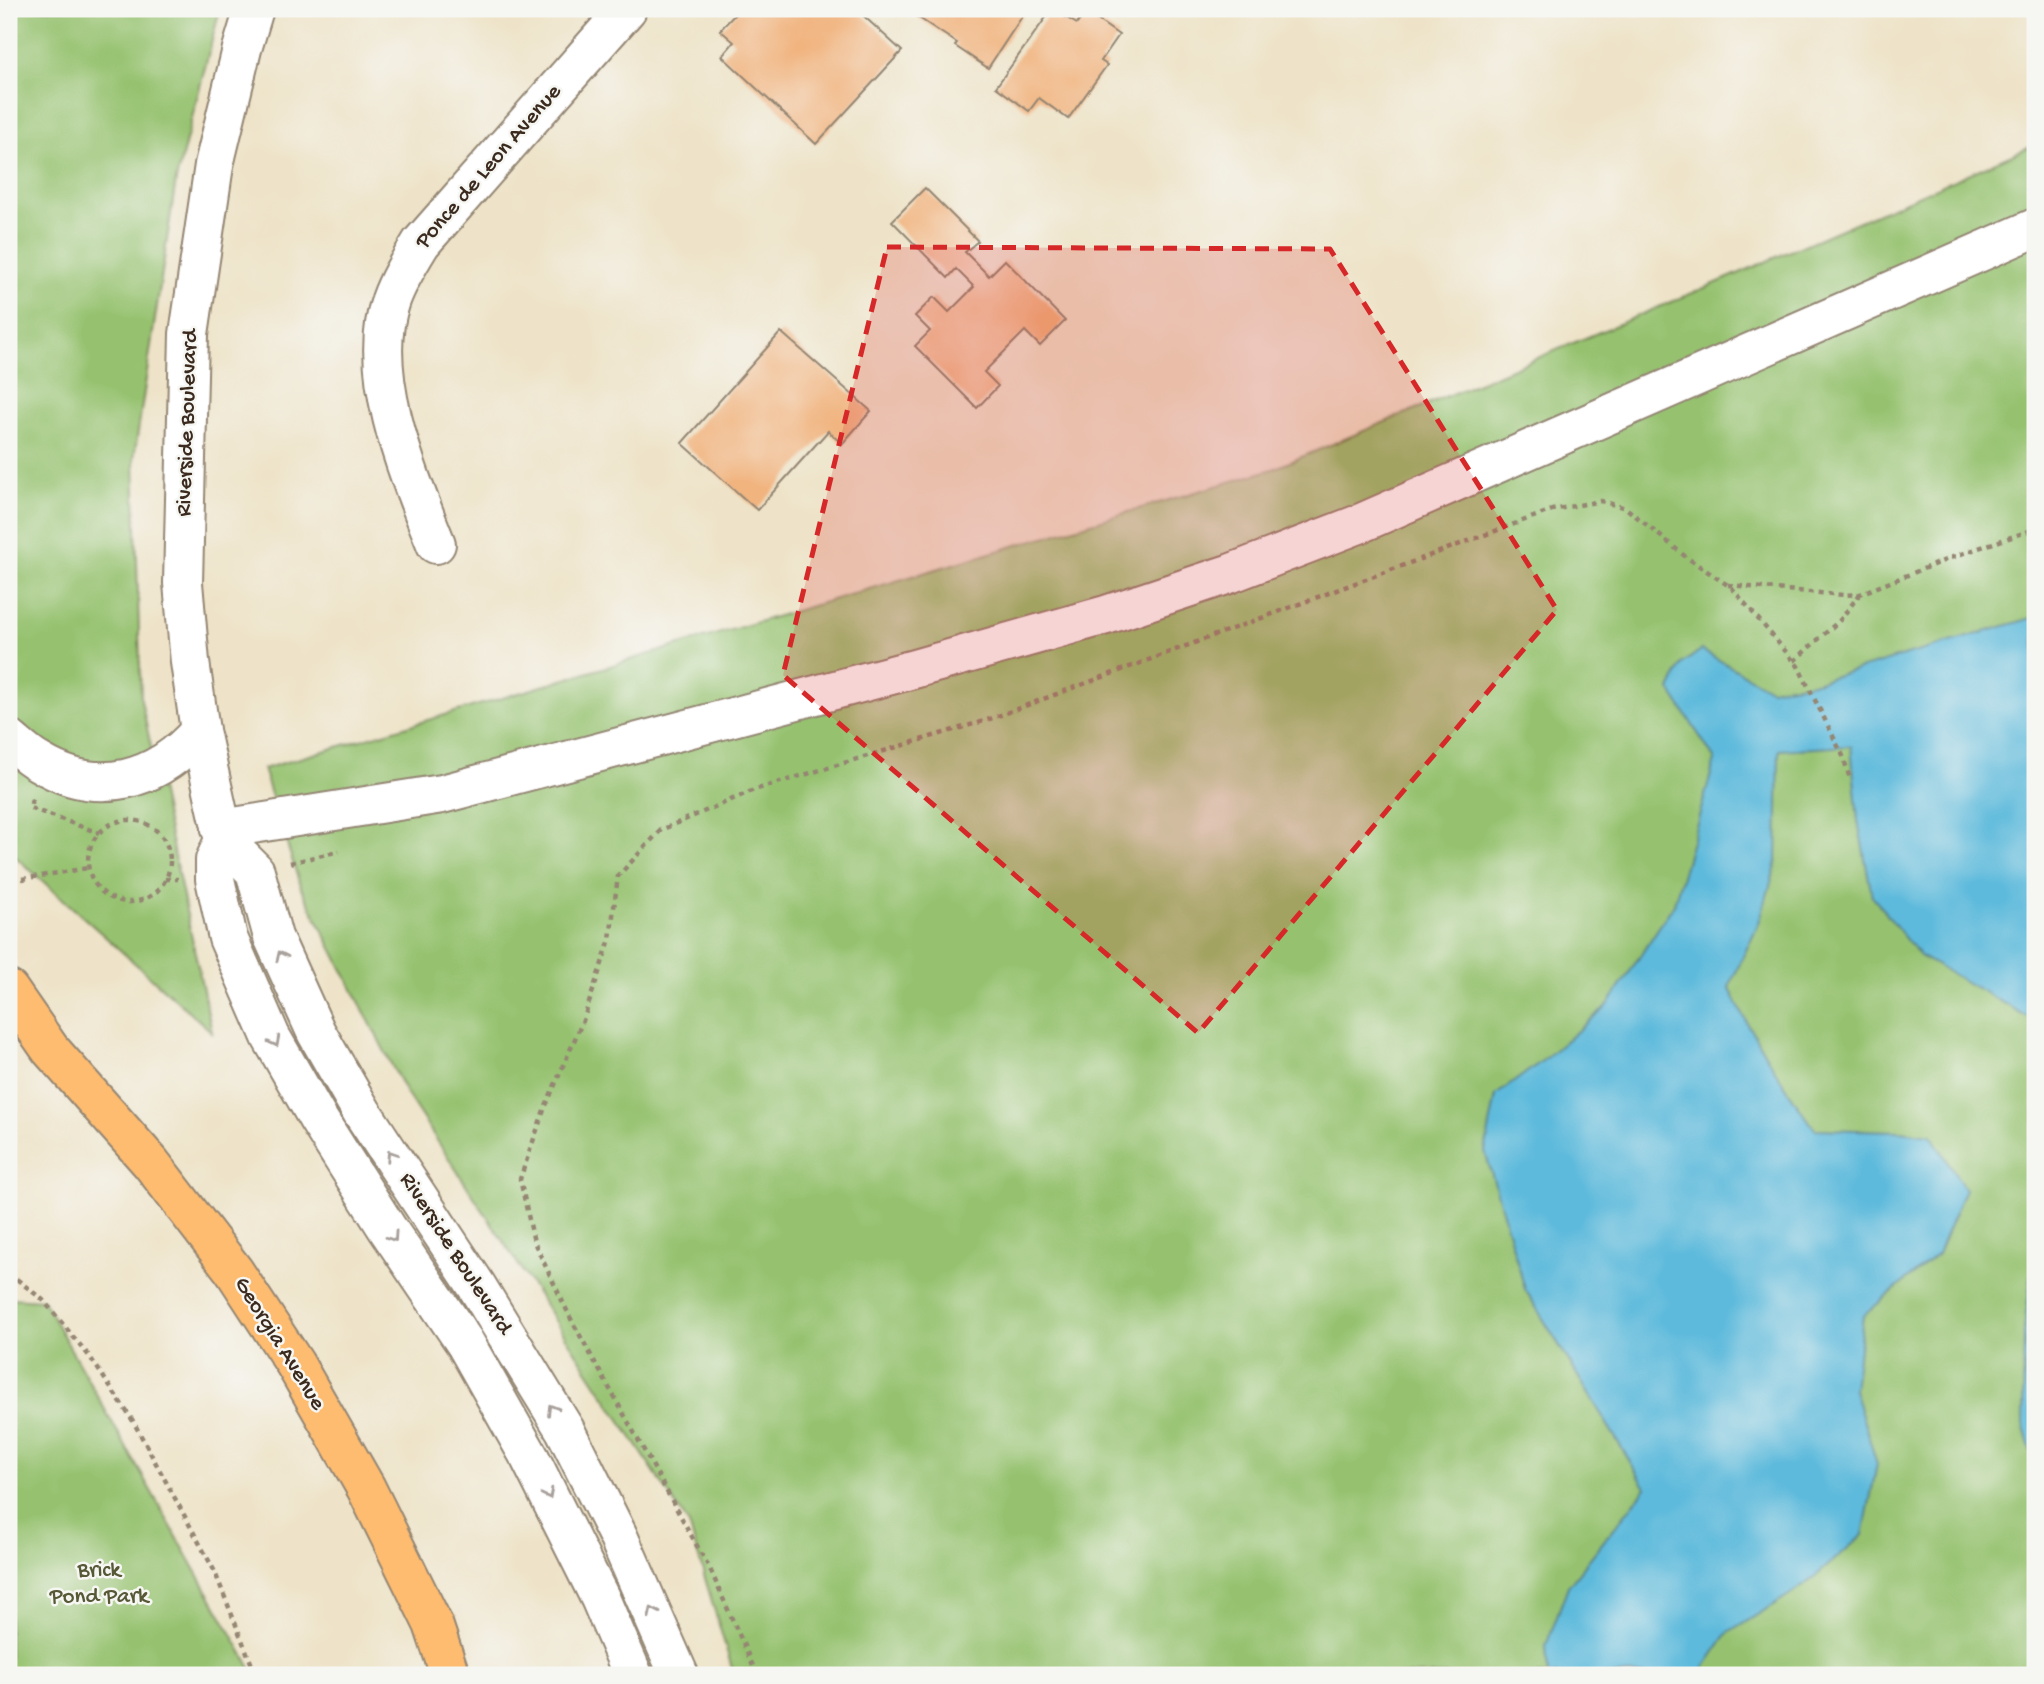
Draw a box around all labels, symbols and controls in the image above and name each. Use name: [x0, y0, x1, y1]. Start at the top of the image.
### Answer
street label: Ponce de Leon Avenue: [410, 78, 569, 256]
street label: Riverside Boulevard: [171, 327, 205, 517]
one-way arrow: [275, 951, 289, 963]
one-way arrow: [266, 1035, 280, 1047]
one-way arrow: [386, 1149, 399, 1162]
street label: Riverside Boulevard: [393, 1168, 518, 1341]
one-way arrow: [385, 1229, 398, 1242]
street label: Georgia Avenue: [227, 1272, 331, 1417]
one-way arrow: [547, 1403, 560, 1416]
one-way arrow: [540, 1487, 554, 1499]
park label: Brick Pond Park: [49, 1558, 151, 1611]
one-way arrow: [647, 1607, 661, 1620]

